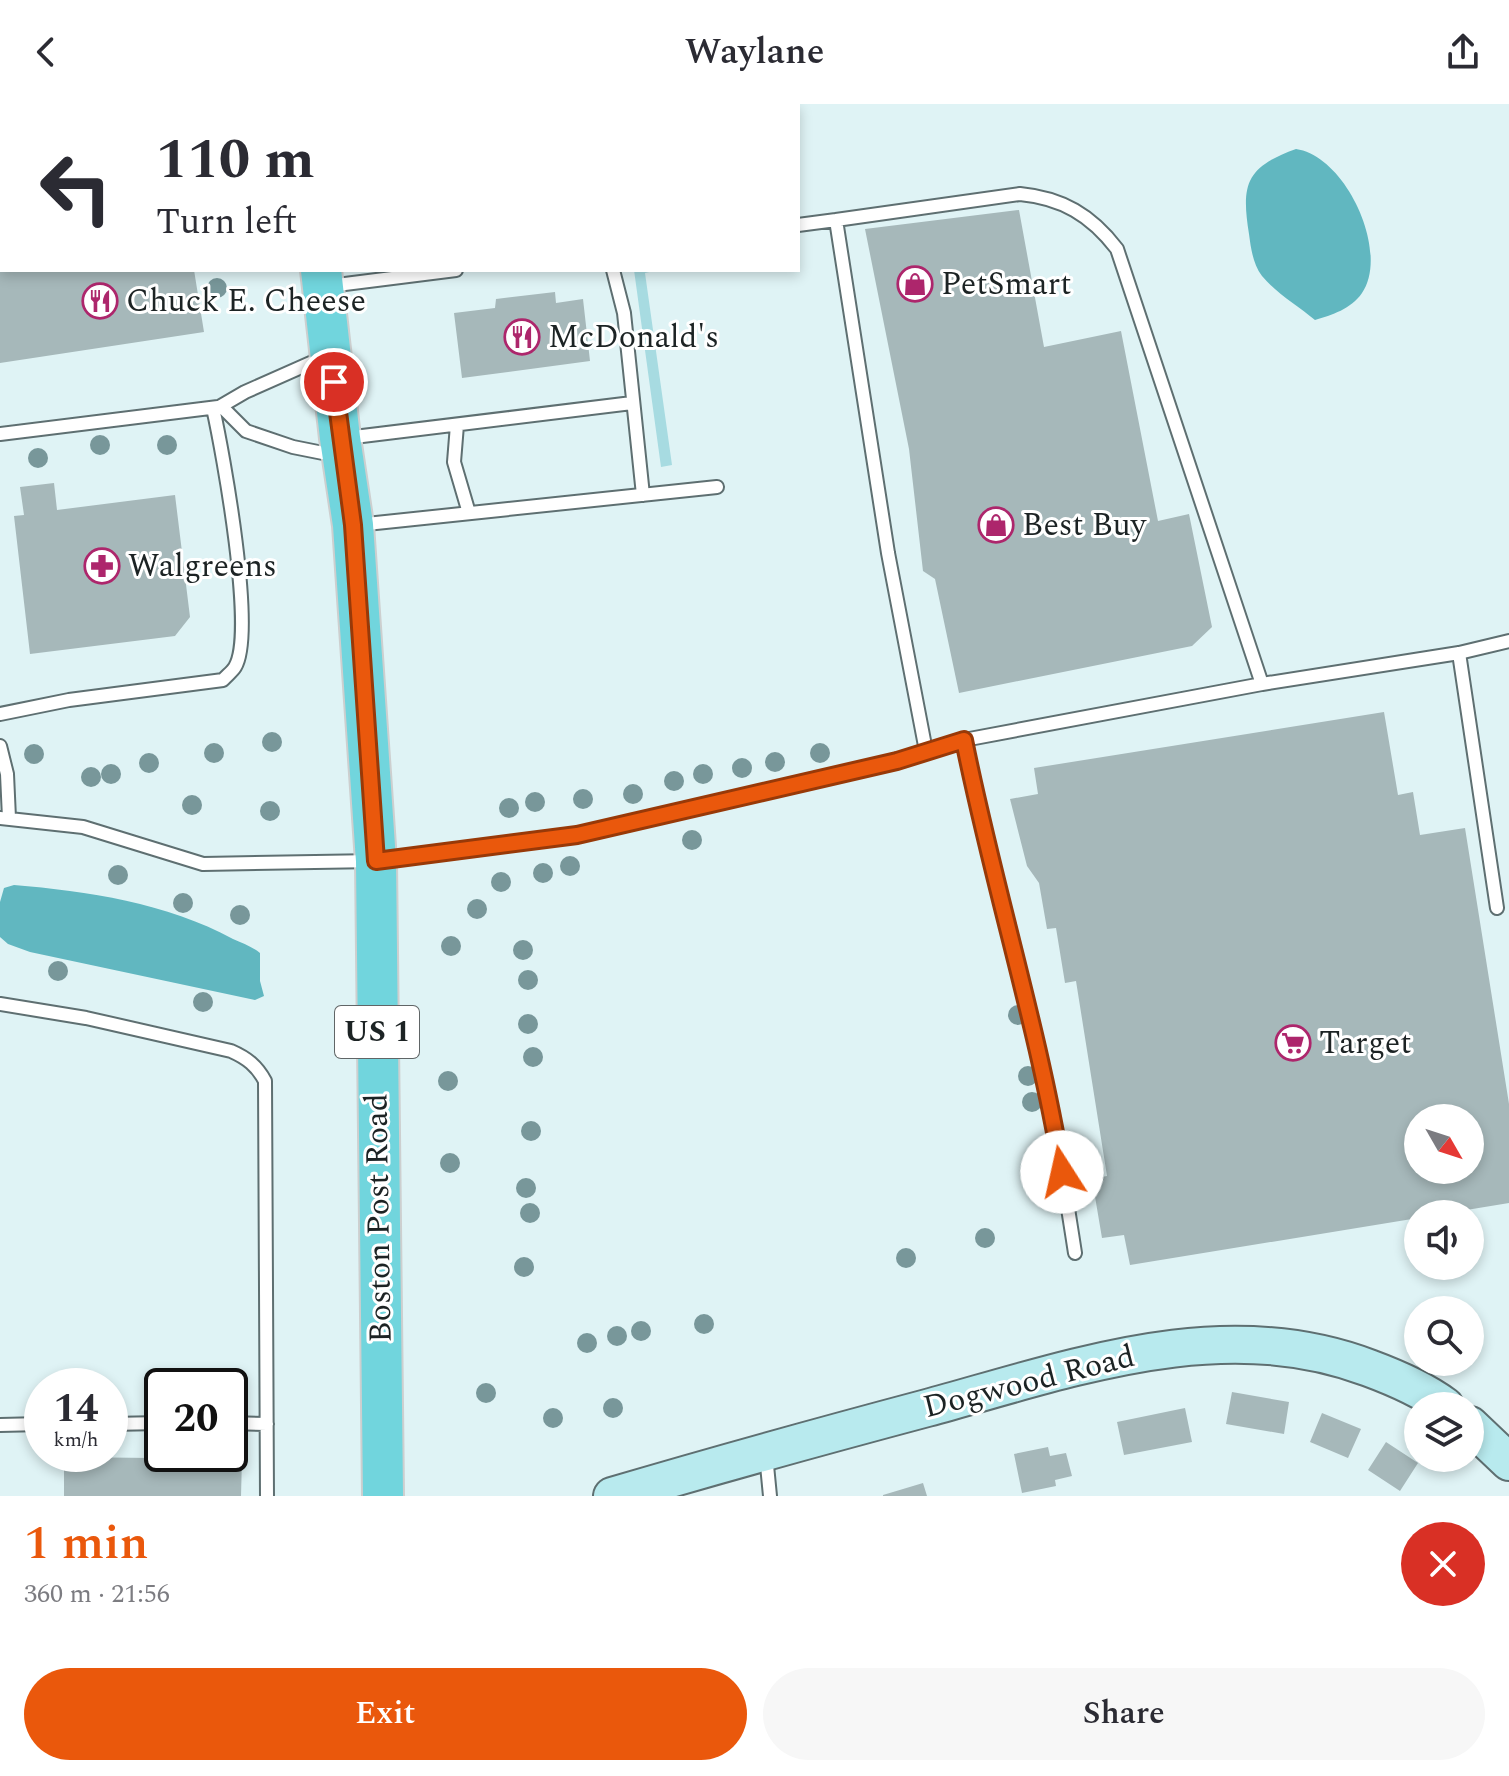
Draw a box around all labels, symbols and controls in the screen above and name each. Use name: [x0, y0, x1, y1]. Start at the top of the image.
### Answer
text: Waylane: [685, 25, 824, 80]
icon: back: [24, 30, 68, 74]
icon: share: [1441, 30, 1485, 74]
text: 110 m: [156, 118, 315, 203]
icon: left: [24, 136, 128, 240]
text: Turn left: [156, 195, 297, 250]
place label: PetSmart: [941, 260, 1072, 309]
shop icon: PetSmart: [896, 265, 934, 303]
place label: Chuck E. Cheese: [126, 277, 366, 326]
restaurant icon: Chuck E. Cheese: [81, 282, 119, 320]
place label: McDonald's: [548, 313, 719, 362]
restaurant icon: McDonald's: [503, 318, 541, 356]
pin: [300, 348, 368, 416]
icon: arrive: [312, 360, 356, 404]
place label: Best Buy: [1022, 501, 1148, 550]
shop icon: Best Buy: [977, 506, 1015, 544]
place label: Walgreens: [128, 542, 277, 591]
pharmacy icon: Walgreens: [83, 547, 121, 585]
road number: US 1: [335, 1006, 419, 1058]
place label: Target: [1319, 1019, 1412, 1068]
supermarket icon: Target: [1274, 1024, 1312, 1062]
street label: Boston Post Road: [352, 1093, 406, 1343]
north arrow: [1404, 1104, 1484, 1184]
map controls: [1404, 1104, 1484, 1472]
position arrow: [1020, 1130, 1104, 1214]
button: sound: [1404, 1200, 1484, 1280]
button: search: [1404, 1296, 1484, 1376]
street label: Dogwood Road: [918, 1332, 1140, 1432]
speed limit sign: 20: [144, 1368, 248, 1472]
text: 14: [54, 1379, 98, 1440]
button: layers: [1404, 1392, 1484, 1472]
text: km/h: [54, 1425, 99, 1455]
text: 1 min: [24, 1507, 149, 1580]
button: close: [1401, 1522, 1485, 1606]
text: 360 m · 21:56: [24, 1574, 170, 1614]
button: Exit: [24, 1668, 747, 1760]
button: Share: [763, 1668, 1485, 1760]

